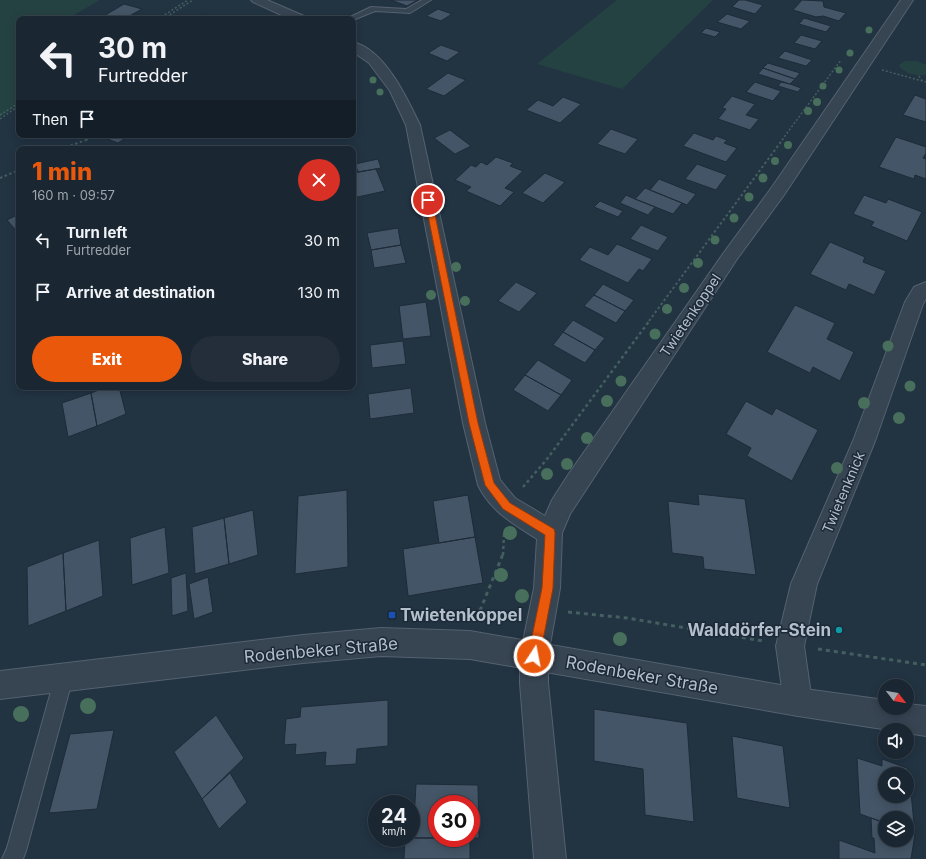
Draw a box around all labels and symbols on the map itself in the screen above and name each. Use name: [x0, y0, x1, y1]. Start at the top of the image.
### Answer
pin: [411, 183, 445, 217]
street label: Twietenkoppel: [656, 270, 724, 360]
street label: Twietenknick: [818, 448, 868, 535]
place label: Twietenkoppel: [400, 605, 522, 625]
marker: Twietenkoppel: [387, 610, 397, 620]
place label: Walddörfer-Stein: [687, 620, 831, 640]
marker: Walddörfer-Stein: [834, 625, 844, 635]
street label: Rodenbeker Straße: [243, 633, 399, 667]
position arrow: [513, 635, 555, 677]
street label: Rodenbeker Straße: [564, 652, 720, 698]
north arrow: [878, 679, 914, 715]
speed limit sign: 30: [428, 795, 480, 847]

